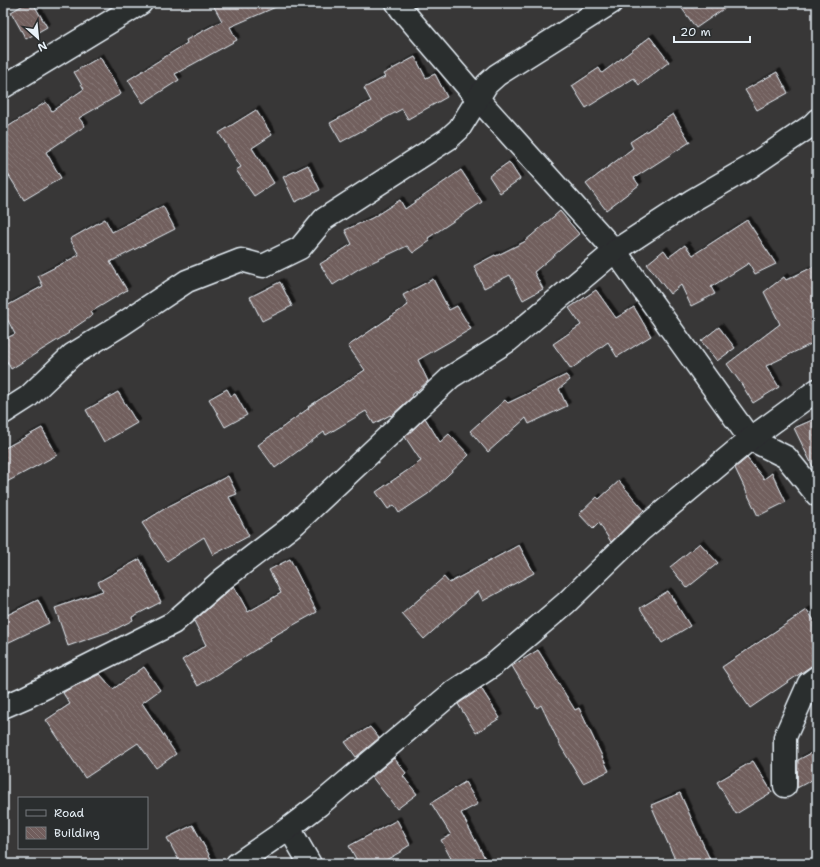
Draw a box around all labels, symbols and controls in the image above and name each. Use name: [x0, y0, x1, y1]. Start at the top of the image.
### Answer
north arrow: [18, 18, 58, 58]
scale bar: [674, 18, 750, 44]
text: 20 m: [680, 24, 711, 40]
text: N: [35, 38, 50, 55]
legend: [18, 797, 148, 849]
text: Road: [54, 805, 85, 821]
text: Building: [54, 825, 100, 841]

